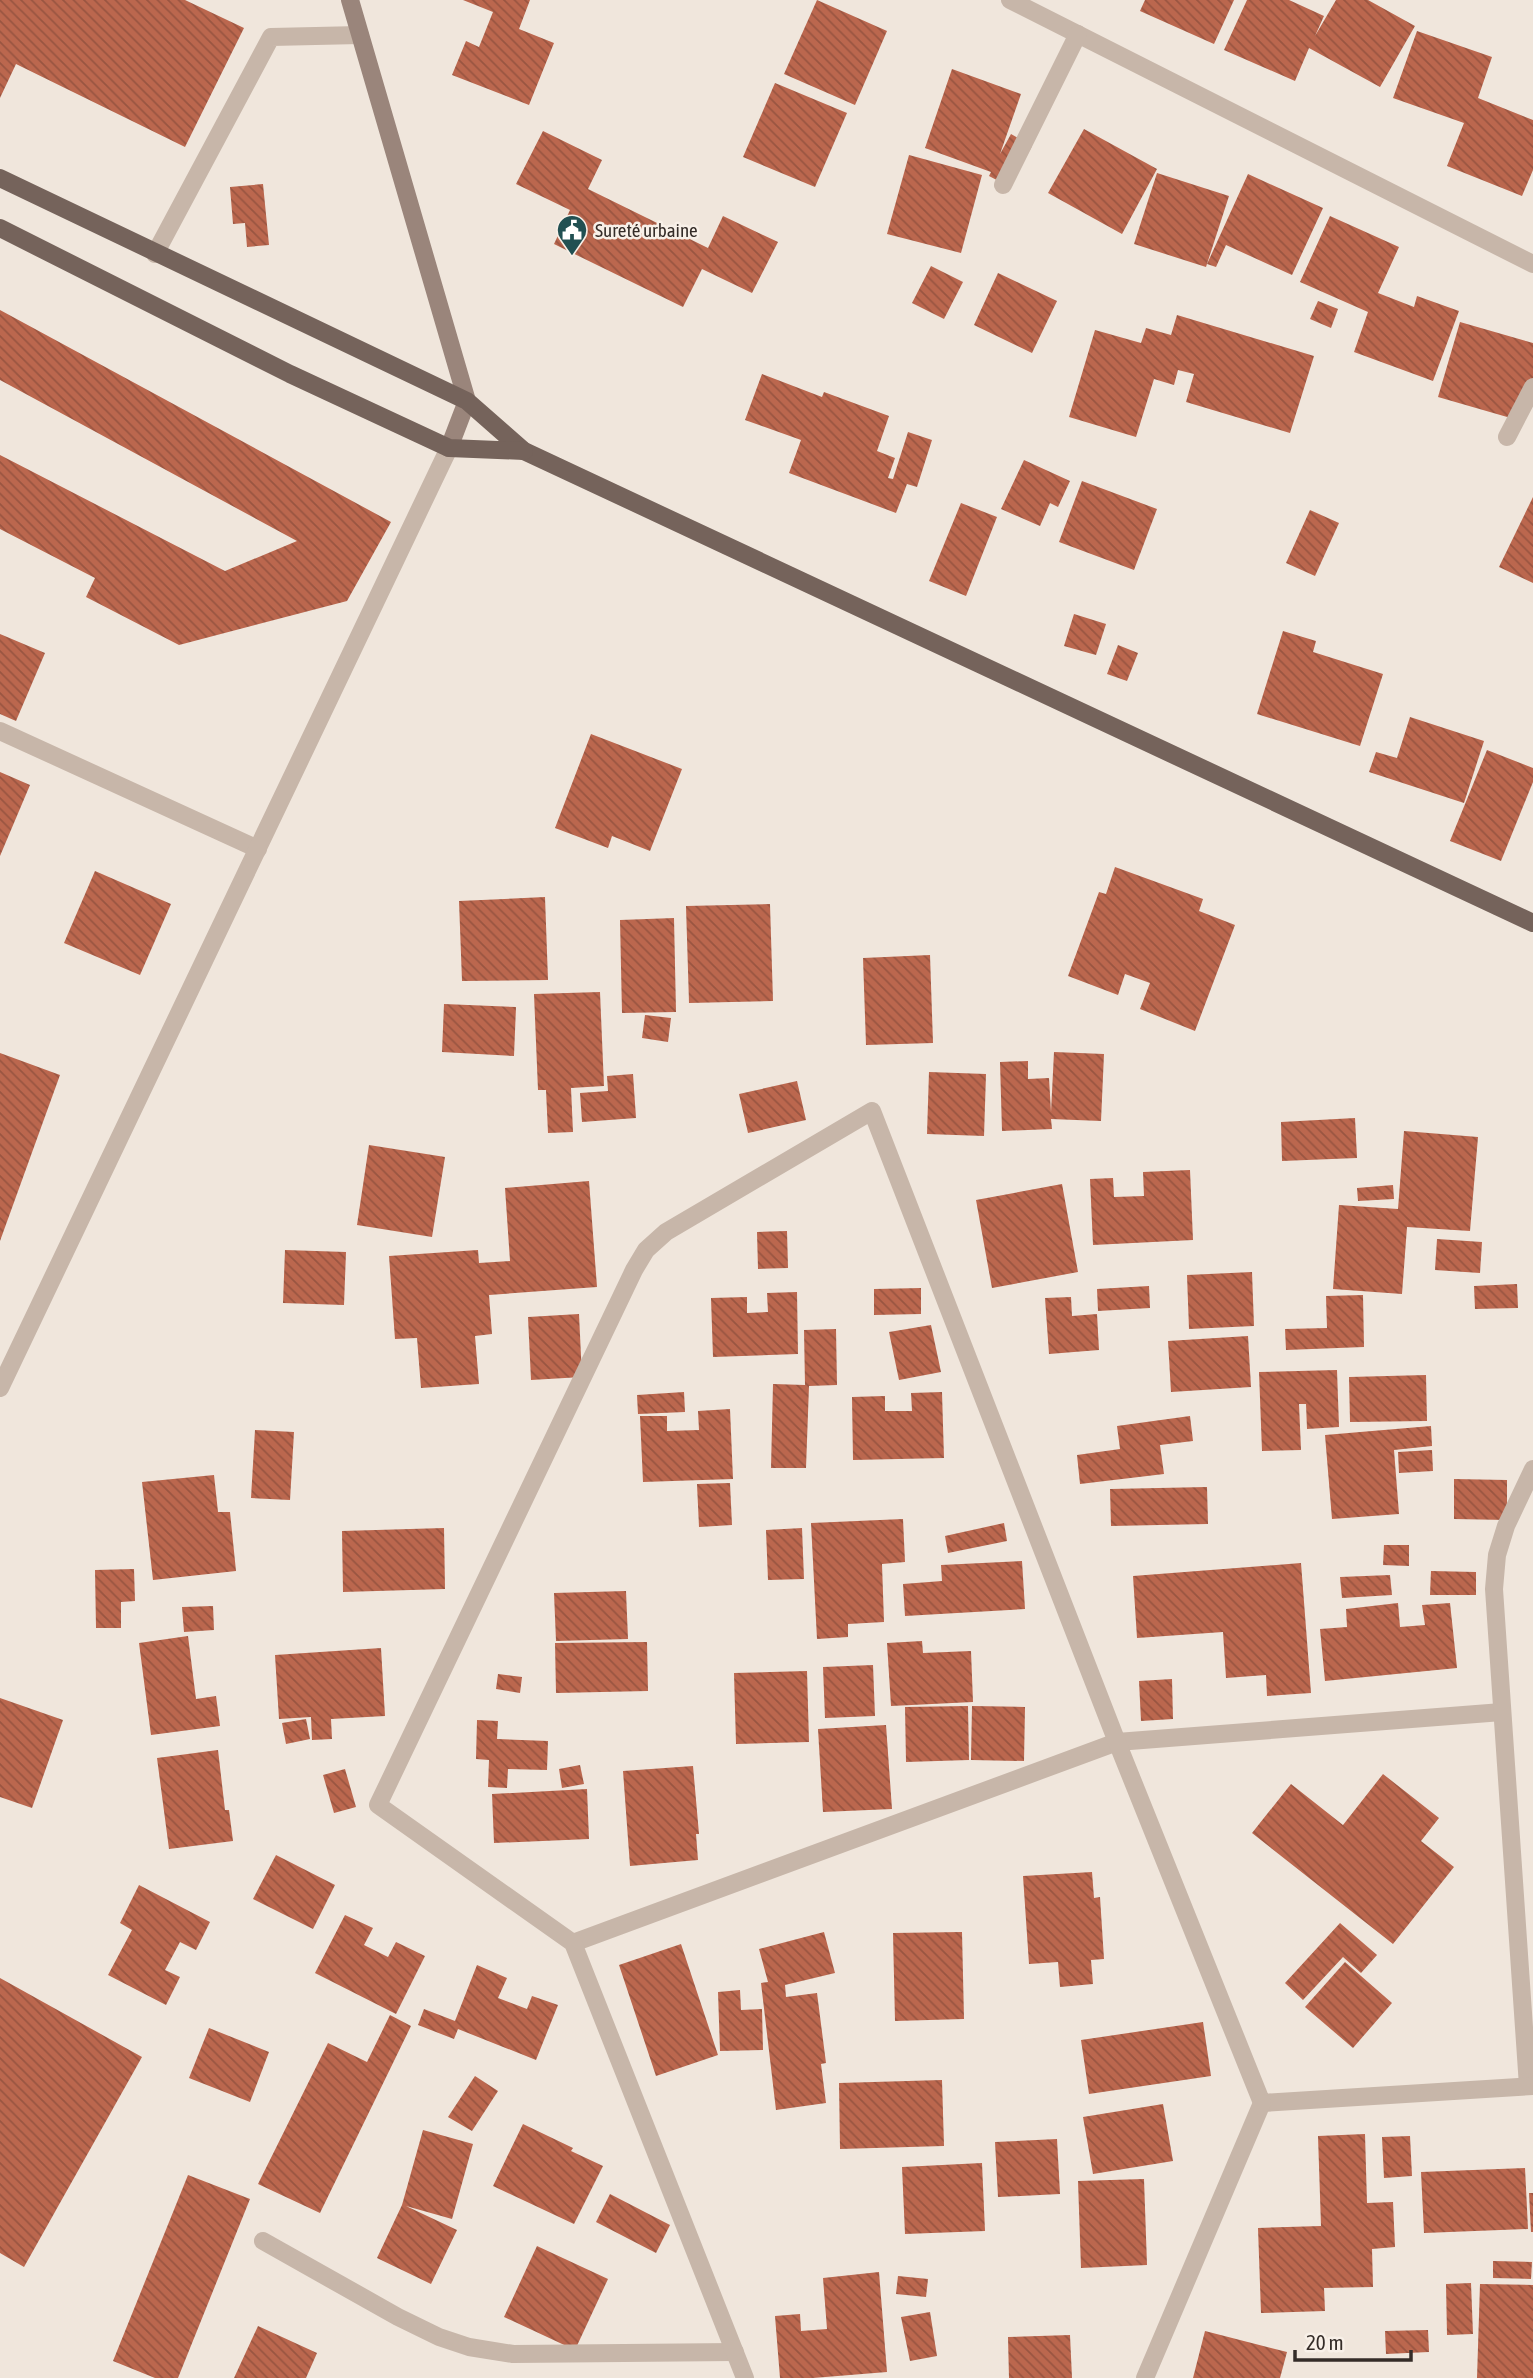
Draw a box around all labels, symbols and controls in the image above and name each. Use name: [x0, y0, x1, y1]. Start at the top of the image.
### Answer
public building icon: Sureté urbaine: [555, 213, 589, 257]
place label: Sureté urbaine: [595, 219, 698, 241]
scale bar: [1295, 2318, 1410, 2362]
text: 20 m: [1306, 2330, 1344, 2354]

